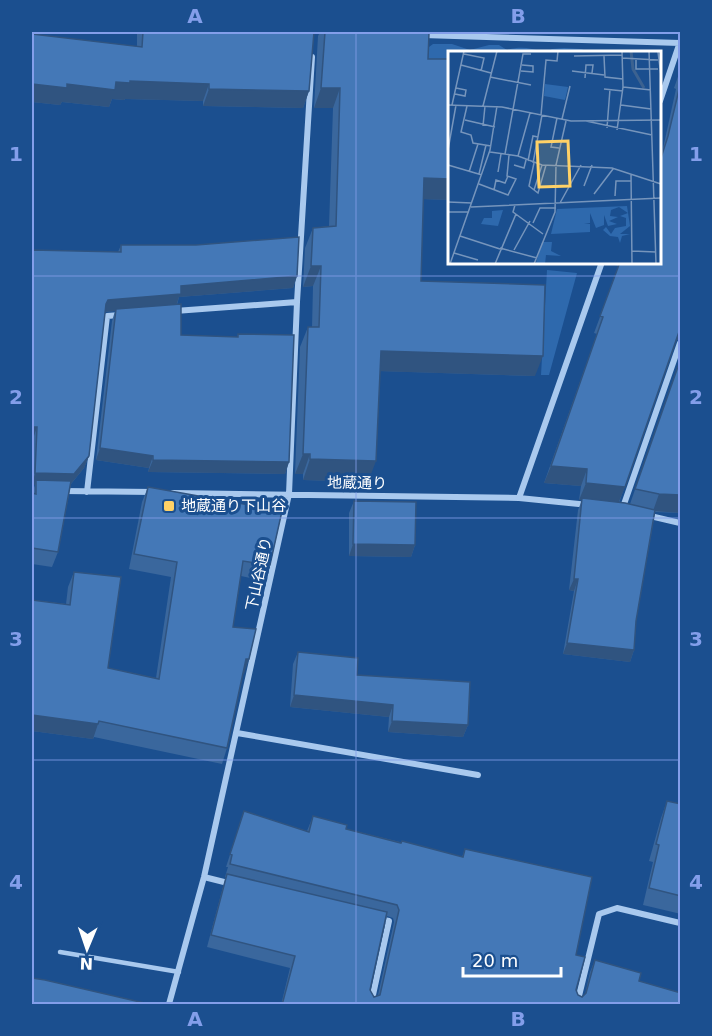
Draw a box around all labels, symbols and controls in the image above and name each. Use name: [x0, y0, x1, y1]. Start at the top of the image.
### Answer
text: A: [187, 4, 203, 28]
text: B: [510, 4, 526, 28]
inset map: [448, 51, 661, 264]
text: 1: [9, 142, 23, 166]
text: 1: [689, 142, 703, 166]
text: 2: [9, 385, 23, 409]
text: 2: [689, 385, 703, 409]
street label: 地蔵通り: [327, 473, 387, 493]
place label: 地蔵通り下山谷: [181, 497, 286, 515]
marker: 地蔵通り下山谷: [162, 499, 176, 513]
street label: 下山谷通り: [242, 535, 276, 613]
text: 3: [9, 627, 23, 651]
text: 3: [689, 627, 703, 651]
text: 4: [9, 870, 23, 894]
text: 4: [689, 870, 703, 894]
north arrow: [57, 919, 117, 979]
scale bar: [463, 940, 560, 978]
text: 20 m: [472, 950, 518, 971]
text: N: [79, 954, 94, 973]
text: A: [187, 1007, 203, 1031]
text: B: [510, 1007, 526, 1031]

